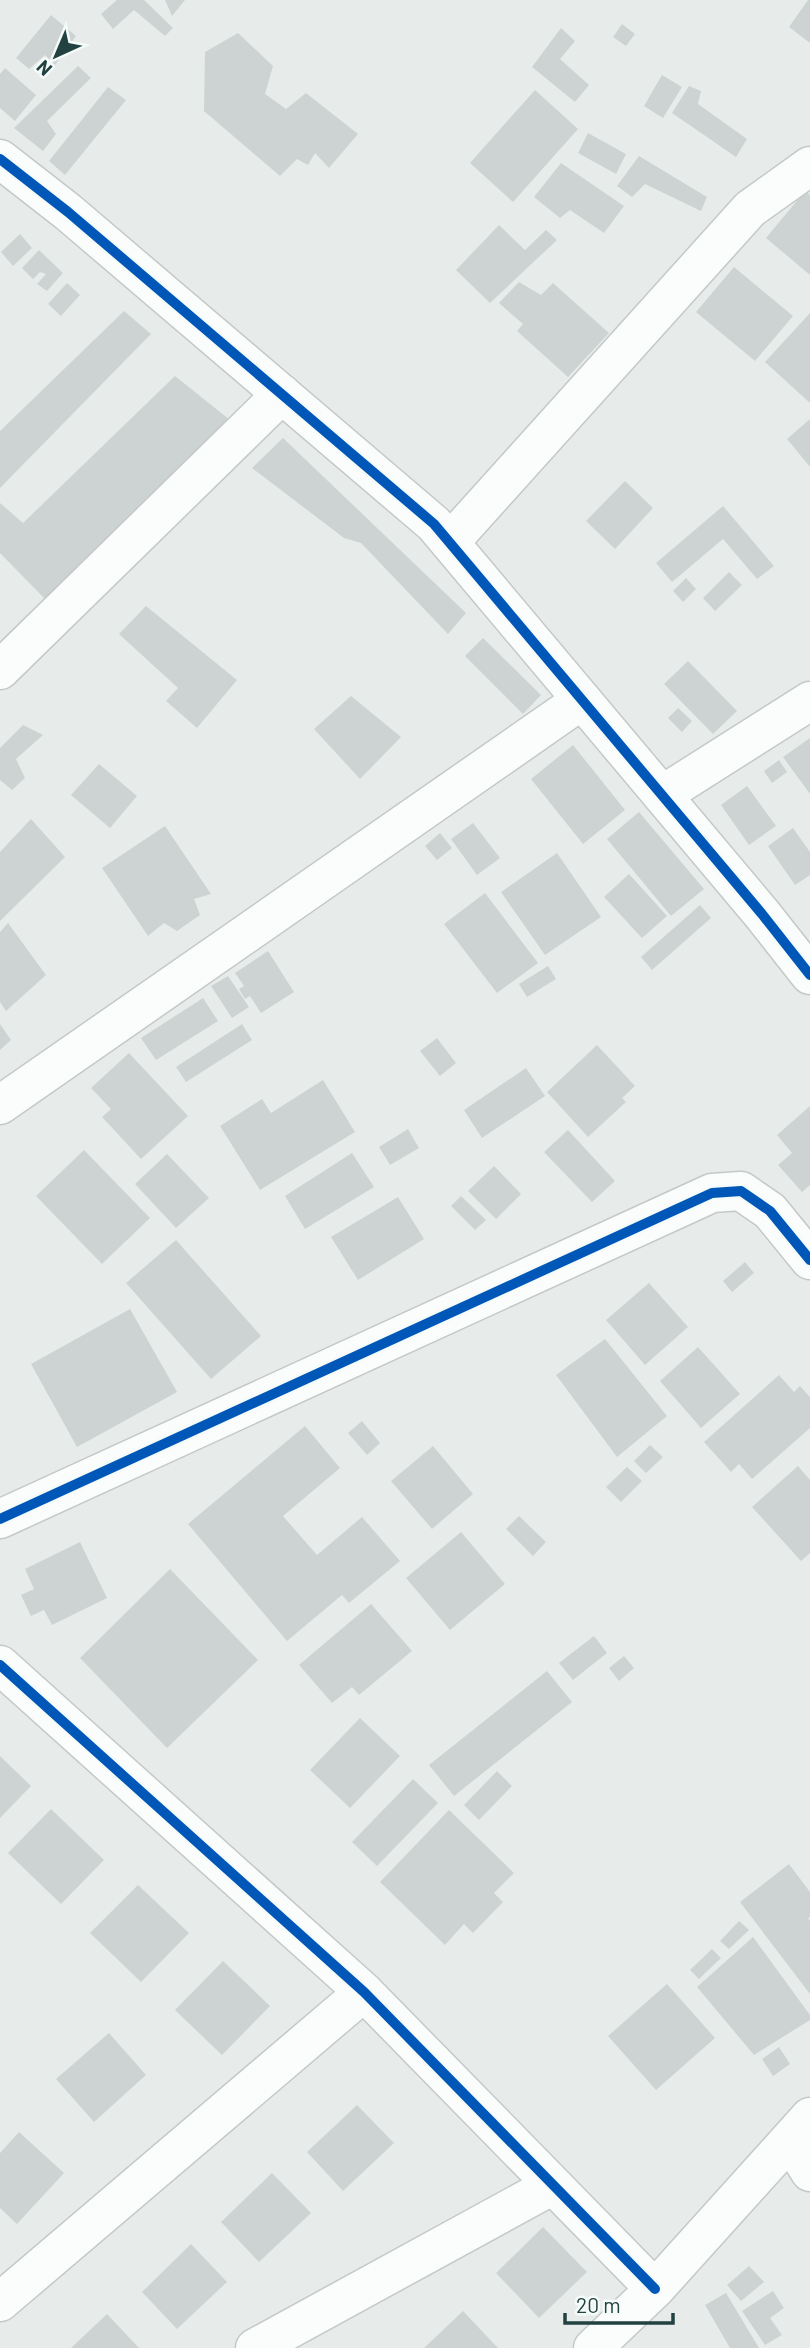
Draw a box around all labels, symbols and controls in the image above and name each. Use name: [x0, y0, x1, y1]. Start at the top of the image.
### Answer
north arrow: [21, 21, 91, 91]
text: N: [31, 56, 56, 81]
scale bar: [565, 2282, 674, 2326]
text: 20 m: [576, 2292, 621, 2317]

